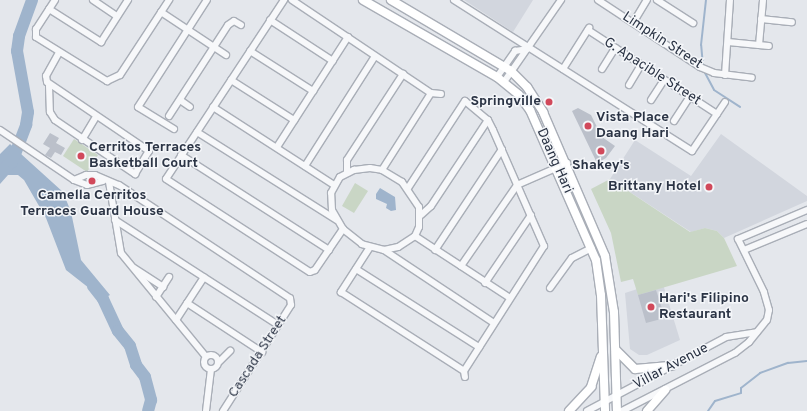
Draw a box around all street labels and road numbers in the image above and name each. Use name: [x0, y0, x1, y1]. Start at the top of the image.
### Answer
street label: Limpkin Street: [619, 9, 705, 73]
street label: G. Apacible Street: [600, 34, 704, 110]
street label: Daang Hari: [532, 126, 576, 196]
street label: Cascada Street: [225, 313, 291, 401]
street label: Villar Avenue: [630, 340, 712, 394]

